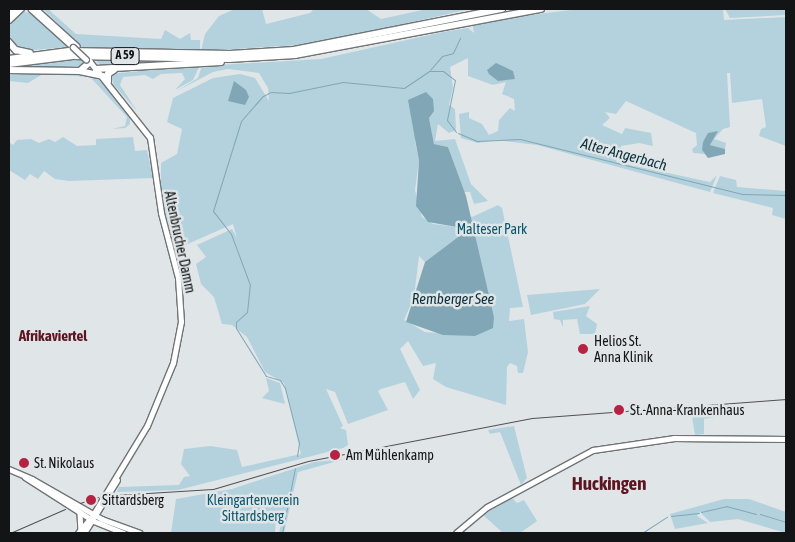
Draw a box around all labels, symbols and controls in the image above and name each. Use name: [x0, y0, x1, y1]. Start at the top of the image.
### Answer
road number: A 59: [110, 46, 140, 66]
water label: Alter Angerbach: [579, 134, 669, 174]
street label: Altenbrucher Damm: [161, 189, 199, 295]
park label: Malteser Park: [457, 221, 527, 237]
water label: Remberger See: [412, 290, 494, 308]
district label: Afrikaviertel: [19, 327, 87, 345]
place label: Helios St. Anna Klinik: [594, 333, 653, 366]
marker: Helios St. Anna Klinik: [576, 342, 590, 356]
place label: St.-Anna-Krankenhaus: [630, 402, 744, 418]
marker: St.-Anna-Krankenhaus: [612, 403, 626, 417]
place label: Am Mühlenkamp: [346, 447, 434, 463]
marker: Am Mühlenkamp: [328, 448, 342, 462]
place label: St. Nikolaus: [34, 455, 94, 471]
marker: St. Nikolaus: [18, 457, 30, 469]
district label: Huckingen: [572, 473, 646, 495]
place label: Sittardsberg: [102, 492, 164, 508]
park label: Kleingartenverein Sittardsberg: [207, 492, 299, 524]
marker: Sittardsberg: [84, 493, 98, 507]

